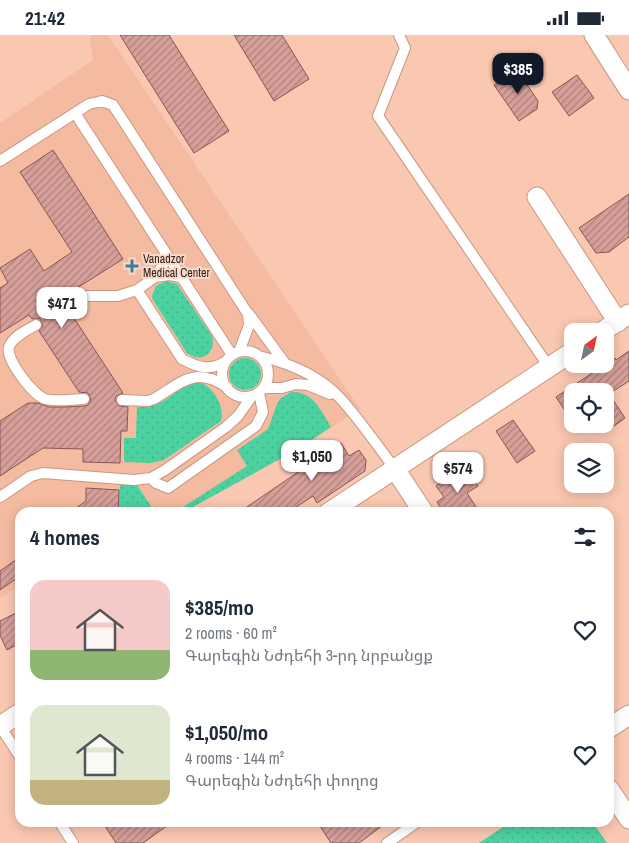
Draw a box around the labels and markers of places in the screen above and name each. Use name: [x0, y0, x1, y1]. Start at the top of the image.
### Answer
pin: $385: [488, 53, 548, 95]
place label: Vanadzor Medical Center: [143, 251, 210, 281]
marker: Vanadzor Medical Center: [125, 259, 139, 273]
pin: $471: [32, 287, 92, 329]
pin: $1,050: [271, 439, 353, 482]
pin: $574: [428, 451, 488, 494]

